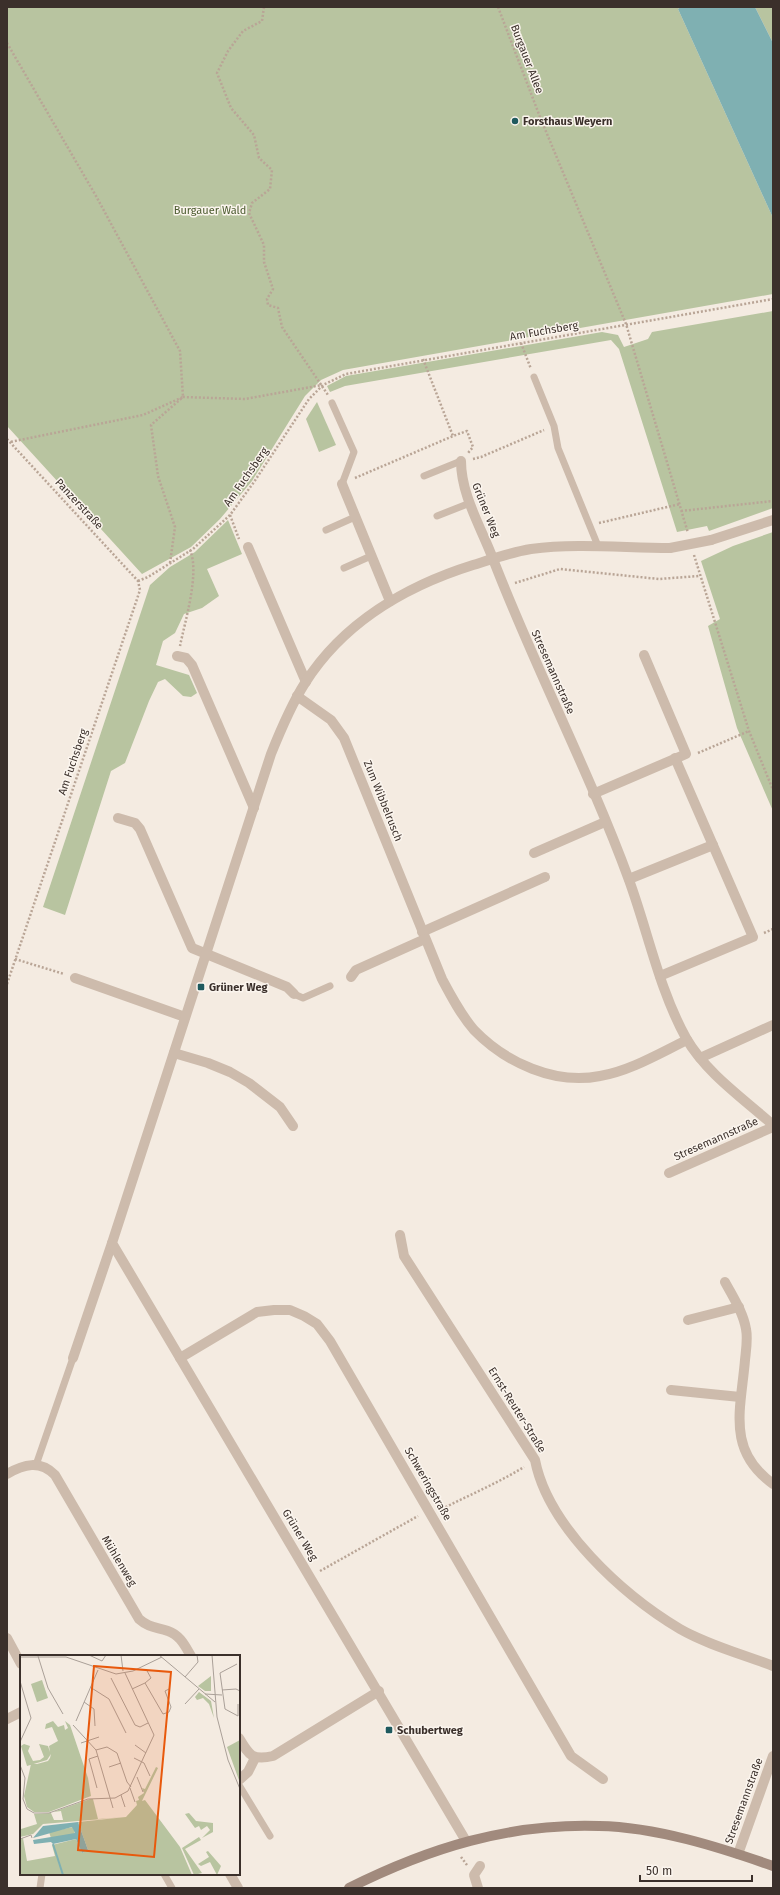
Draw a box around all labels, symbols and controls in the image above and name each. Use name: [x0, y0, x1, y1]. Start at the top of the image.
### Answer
street label: Burgauer Allee: [508, 23, 546, 95]
place label: Forsthaus Weyern: [523, 115, 612, 128]
marker: Forsthaus Weyern: [510, 116, 520, 126]
park label: Burgauer Wald: [174, 204, 246, 217]
street label: Am Fuchsberg: [509, 319, 579, 343]
street label: Am Fuchsberg: [221, 445, 271, 509]
street label: Panzerstraße: [52, 476, 106, 532]
street label: Grüner Weg: [469, 481, 503, 540]
street label: Stresemannstraße: [529, 628, 577, 716]
street label: Am Fuchsberg: [56, 727, 91, 797]
street label: Zum Wibbelrusch: [361, 759, 405, 843]
place label: Grüner Weg: [209, 981, 269, 994]
marker: Grüner Weg: [196, 982, 206, 992]
street label: Stresemannstraße: [672, 1115, 760, 1163]
street label: Ernst-Reuter-Straße: [485, 1365, 549, 1455]
street label: Schweringstraße: [402, 1445, 454, 1523]
street label: Grüner Weg: [280, 1507, 321, 1563]
street label: Mühlenweg: [99, 1533, 139, 1589]
inset map: [20, 1655, 240, 1875]
place label: Schubertweg: [397, 1724, 464, 1737]
marker: Schubertweg: [384, 1725, 394, 1735]
street label: Stresemannstraße: [722, 1756, 766, 1846]
scale bar: [640, 1857, 752, 1883]
text: 50 m: [646, 1864, 672, 1878]

